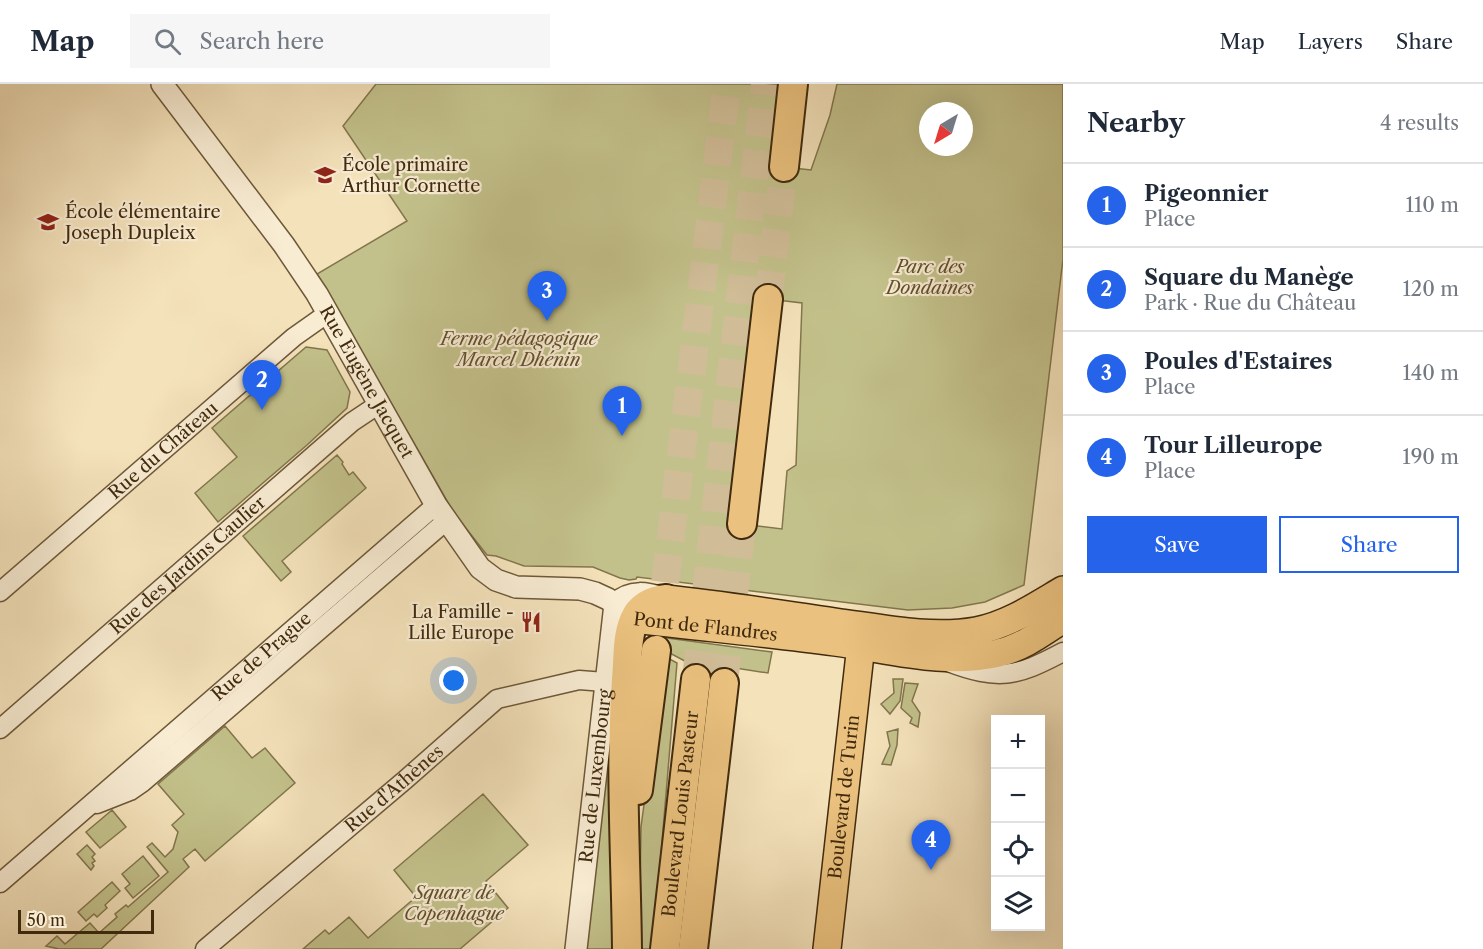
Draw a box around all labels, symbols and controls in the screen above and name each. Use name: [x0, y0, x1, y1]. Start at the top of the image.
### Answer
search box: [130, 14, 550, 68]
text: Map: [30, 24, 94, 58]
icon: search: [151, 25, 184, 58]
text: Search here: [199, 28, 324, 55]
text: Map: [1220, 29, 1265, 54]
text: Layers: [1298, 29, 1363, 54]
text: Share: [1396, 29, 1453, 54]
north arrow: [919, 102, 973, 156]
text: Nearby: [1087, 107, 1185, 139]
text: 4 results: [1380, 111, 1459, 135]
place label: École primaire Arthur Cornette: [341, 153, 480, 197]
school or university icon: École primaire Arthur Cornette: [313, 163, 337, 187]
text: Pigeonnier: [1144, 180, 1269, 207]
text: 1: [1102, 193, 1111, 217]
text: 110 m: [1406, 193, 1459, 217]
place label: École élémentaire Joseph Dupleix: [62, 200, 221, 244]
text: Place: [1144, 207, 1195, 231]
school or university icon: École élémentaire Joseph Dupleix: [36, 210, 60, 234]
park label: Parc des Dondaines: [884, 256, 974, 299]
text: Square du Manège: [1144, 264, 1354, 291]
pin: 3: [528, 272, 566, 321]
text: 2: [1101, 277, 1112, 301]
text: 120 m: [1402, 277, 1459, 301]
text: Park · Rue du Château: [1144, 291, 1356, 315]
street label: Rue Eugène Jacquet: [315, 302, 419, 463]
park label: Ferme pédagogique Marcel Dhénin: [439, 328, 599, 371]
text: Poules d'Estaires: [1144, 348, 1332, 375]
pin: 2: [242, 360, 282, 410]
text: 3: [1101, 361, 1112, 385]
text: 140 m: [1402, 361, 1459, 385]
text: Place: [1144, 375, 1195, 399]
pin: 1: [602, 386, 642, 436]
street label: Rue du Château: [104, 397, 222, 504]
text: Tour Lilleurope: [1144, 432, 1322, 459]
text: 4: [1101, 445, 1112, 469]
text: 190 m: [1402, 445, 1459, 469]
text: Place: [1144, 459, 1195, 483]
street label: Rue des Jardins Caulier: [105, 491, 270, 639]
button: Save: [1087, 516, 1267, 573]
button: Share: [1279, 516, 1459, 573]
place label: La Famille - Lille Europe: [408, 601, 514, 644]
street label: Rue de Prague: [207, 607, 316, 705]
street label: Pont de Flandres: [632, 608, 779, 646]
restaurant icon: La Famille - Lille Europe: [519, 610, 543, 634]
your location: [439, 666, 468, 695]
street label: Rue de Luxembourg: [575, 687, 616, 864]
street label: Boulevard Louis Pasteur: [658, 709, 703, 918]
street label: Boulevard de Turin: [824, 714, 864, 880]
map controls: [991, 715, 1045, 931]
button: +: [991, 715, 1045, 769]
street label: Rue d'Athènes: [340, 740, 448, 837]
button: −: [991, 769, 1045, 823]
pin: 4: [912, 820, 950, 870]
button: locate: [991, 823, 1045, 877]
button: layers: [991, 877, 1045, 931]
park label: Square de Copenhague: [404, 882, 505, 925]
scale bar: [18, 907, 154, 934]
text: 50 m: [27, 910, 65, 930]

